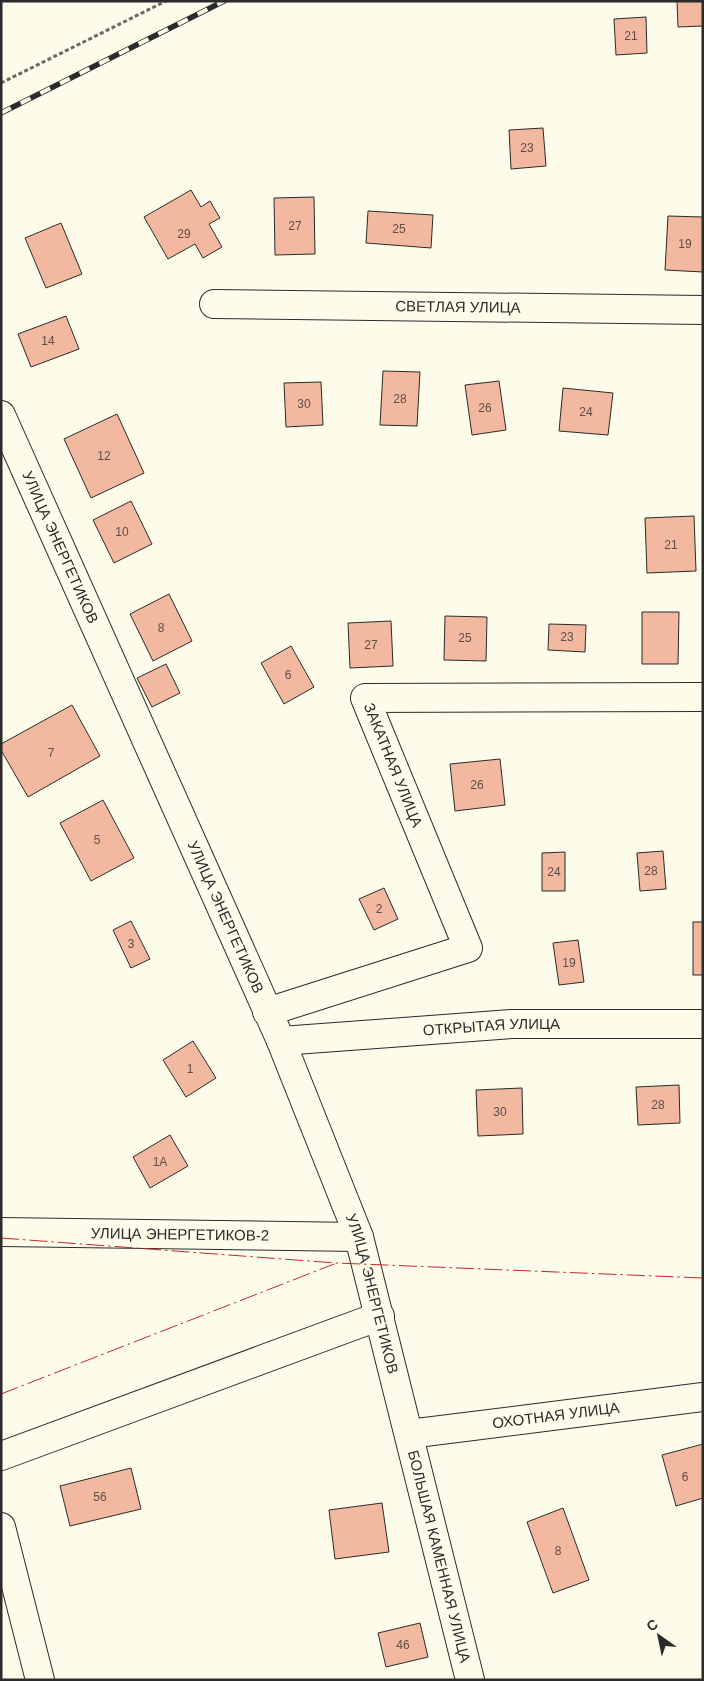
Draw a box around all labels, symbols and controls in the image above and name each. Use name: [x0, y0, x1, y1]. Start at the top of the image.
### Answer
house number: 21: [624, 29, 638, 43]
house number: 23: [520, 141, 534, 155]
house number: 27: [288, 219, 302, 233]
house number: 25: [392, 222, 406, 236]
house number: 29: [177, 227, 191, 241]
house number: 19: [678, 237, 692, 251]
street label: СВЕТЛАЯ УЛИЦА: [395, 297, 521, 316]
house number: 14: [41, 334, 55, 348]
house number: 28: [393, 392, 407, 406]
house number: 30: [297, 397, 311, 411]
house number: 26: [478, 401, 492, 415]
house number: 24: [579, 405, 593, 419]
house number: 12: [97, 449, 111, 463]
street label: УЛИЦА ЭНЕРГЕТИКОВ: [19, 468, 102, 626]
house number: 10: [115, 525, 129, 539]
house number: 21: [664, 538, 678, 552]
house number: 8: [158, 621, 165, 635]
house number: 23: [560, 630, 574, 644]
house number: 25: [458, 631, 472, 645]
house number: 27: [364, 638, 378, 652]
house number: 6: [285, 668, 292, 682]
street label: ЗАКАТНАЯ УЛИЦА: [361, 700, 426, 829]
house number: 7: [48, 746, 55, 760]
house number: 26: [470, 778, 484, 792]
house number: 5: [94, 833, 101, 847]
street label: УЛИЦА ЭНЕРГЕТИКОВ: [185, 838, 267, 996]
house number: 28: [644, 864, 658, 878]
house number: 24: [547, 865, 561, 879]
house number: 2: [376, 902, 383, 916]
house number: 3: [128, 937, 135, 951]
house number: 19: [562, 956, 576, 970]
street label: ОТКРЫТАЯ УЛИЦА: [422, 1015, 560, 1039]
house number: 1: [187, 1062, 194, 1076]
house number: 28: [651, 1098, 665, 1112]
house number: 30: [493, 1105, 507, 1119]
house number: 1А: [153, 1155, 167, 1169]
street label: УЛИЦА ЭНЕРГЕТИКОВ: [343, 1211, 402, 1375]
street label: УЛИЦА ЭНЕРГЕТИКОВ-2: [91, 1224, 269, 1244]
street label: ОХОТНАЯ УЛИЦА: [491, 1399, 620, 1431]
street label: БОЛЬШАЯ КАМЕННАЯ УЛИЦА: [405, 1448, 474, 1664]
house number: 6: [682, 1470, 689, 1484]
house number: 56: [93, 1490, 107, 1504]
house number: 8: [555, 1544, 562, 1558]
north arrow: [634, 1611, 684, 1661]
text: С: [643, 1616, 661, 1635]
house number: 46: [396, 1638, 410, 1652]

